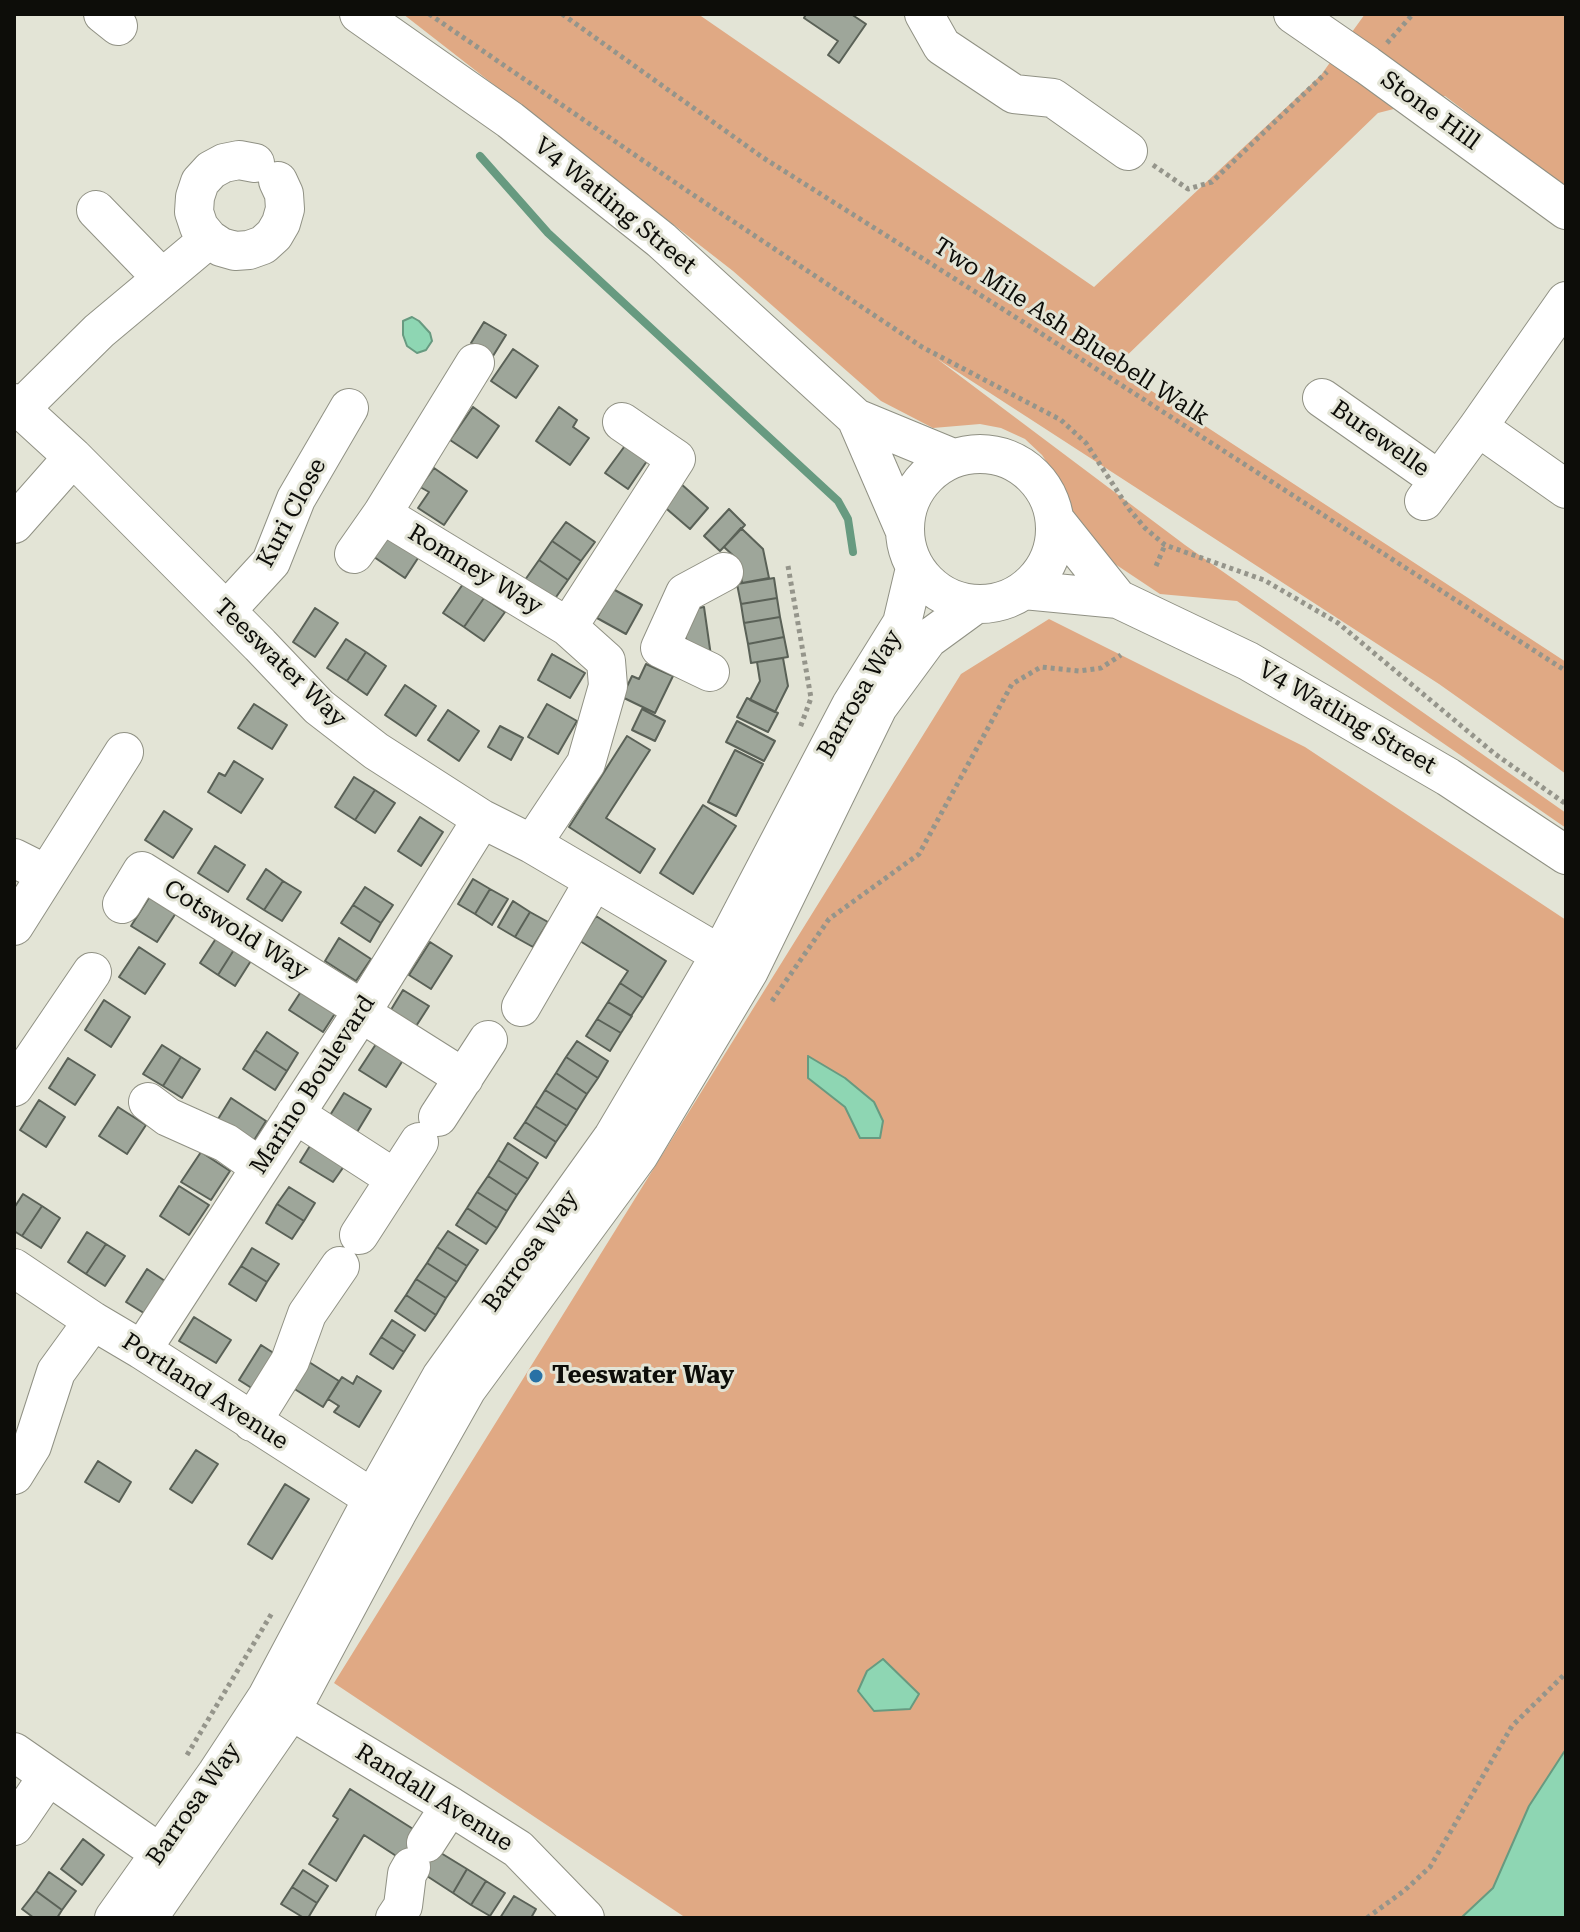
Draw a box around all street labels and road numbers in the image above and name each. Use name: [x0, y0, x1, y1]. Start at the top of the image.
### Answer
street label: Stone Hill: [1375, 65, 1485, 157]
street label: V4 Watling Street: [528, 132, 702, 280]
street label: Two Mile Ash Bluebell Walk: [928, 232, 1214, 432]
street label: Burewelle: [1325, 395, 1435, 483]
street label: Kuri Close: [251, 454, 333, 572]
street label: Romney Way: [403, 519, 547, 621]
street label: Teeswater Way: [208, 593, 352, 733]
street label: Barrosa Way: [812, 625, 908, 763]
street label: V4 Watling Street: [1253, 655, 1441, 781]
street label: Cotswold Way: [158, 874, 314, 986]
street label: Marino Boulevard: [245, 990, 381, 1180]
street label: Barrosa Way: [477, 1185, 585, 1317]
street label: Portland Avenue: [117, 1328, 293, 1456]
street label: Barrosa Way: [141, 1737, 247, 1871]
street label: Randall Avenue: [350, 1738, 518, 1858]

